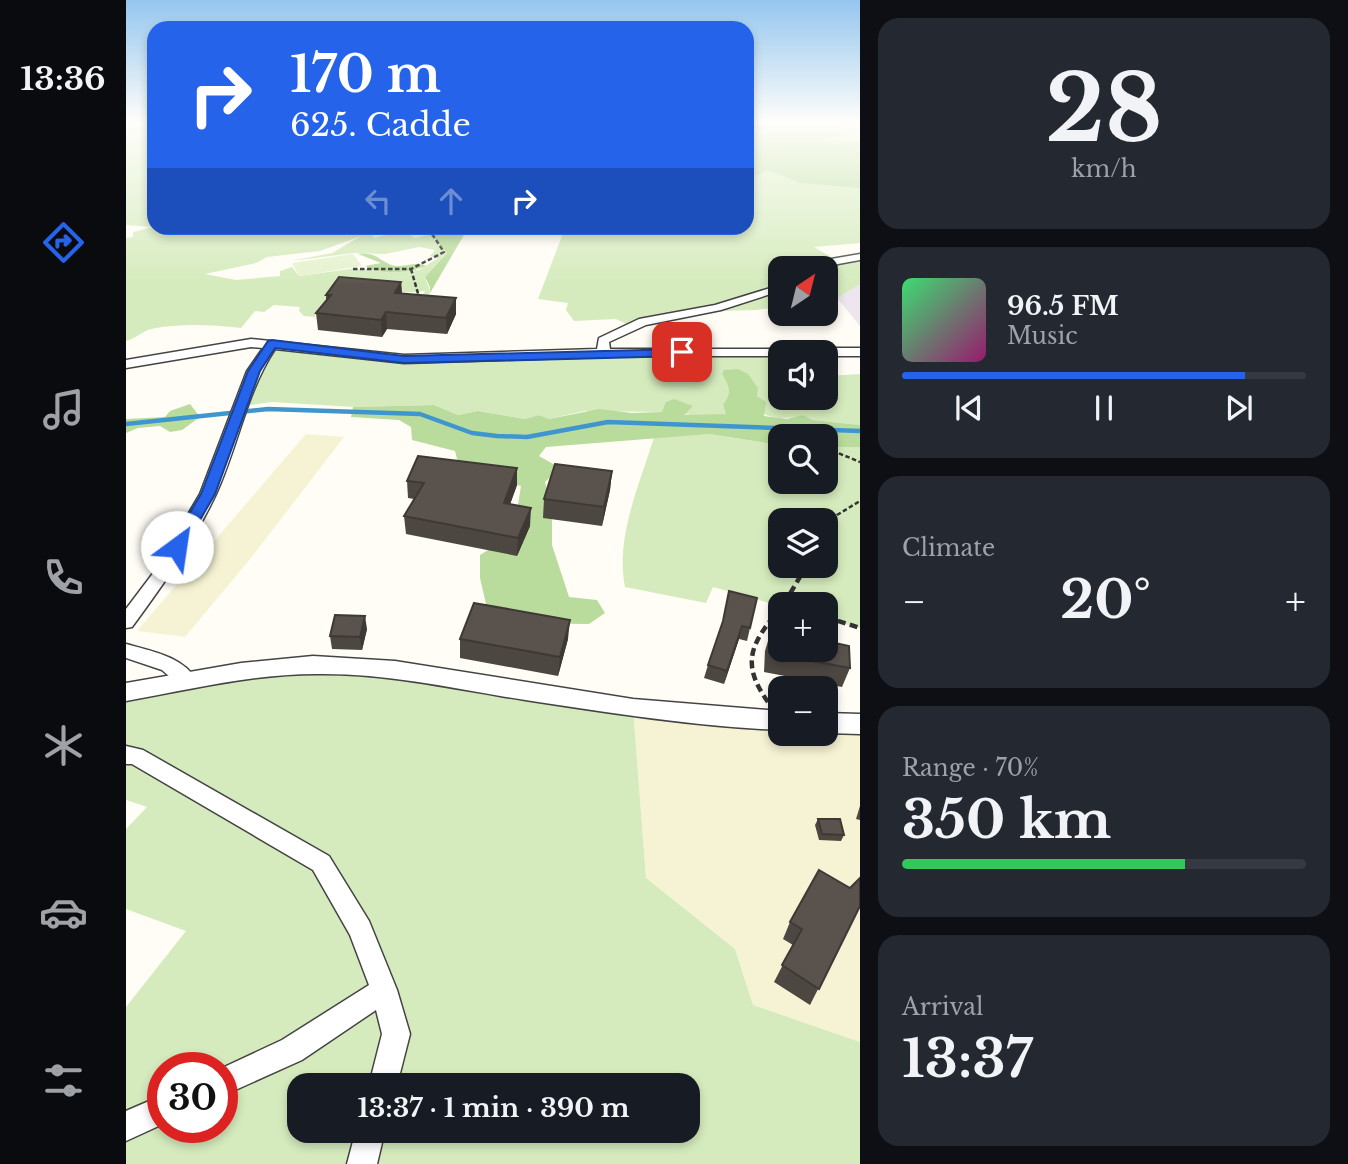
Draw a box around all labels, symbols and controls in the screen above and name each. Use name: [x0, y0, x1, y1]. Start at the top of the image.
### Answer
text: 170 m: [290, 44, 441, 105]
icon: right: [175, 49, 266, 140]
text: 28: [1045, 53, 1163, 166]
text: 13:36: [20, 59, 106, 99]
text: 625. Cadde: [290, 105, 471, 145]
text: km/h: [1071, 155, 1137, 183]
icon: left: [359, 182, 397, 220]
icon: ahead: [432, 182, 470, 220]
icon: right: [505, 182, 543, 220]
icon: directions: [39, 218, 88, 267]
north arrow: [768, 256, 838, 326]
map controls: [768, 256, 838, 746]
text: 96.5 FM: [1007, 290, 1119, 322]
pin: [652, 322, 712, 382]
text: Music: [1007, 322, 1078, 350]
icon: arrive: [663, 333, 701, 371]
button: sound: [768, 340, 838, 410]
icon: music: [39, 385, 88, 434]
icon: previous: [950, 389, 988, 427]
icon: pause: [1085, 389, 1123, 427]
icon: next: [1220, 389, 1258, 427]
button: search: [768, 424, 838, 494]
button: layers: [768, 508, 838, 578]
position arrow: [140, 510, 214, 584]
text: Climate: [902, 534, 995, 562]
icon: phone: [39, 553, 88, 602]
text: 20°: [1060, 568, 1151, 632]
text: −: [902, 578, 926, 625]
text: +: [1285, 578, 1306, 625]
button: +: [768, 592, 838, 662]
button: −: [768, 676, 838, 746]
icon: climate: [39, 721, 88, 770]
text: Range · 70%: [902, 754, 1039, 782]
text: 350 km: [902, 788, 1111, 852]
icon: car: [39, 888, 88, 937]
text: Arrival: [902, 993, 983, 1021]
text: 13:37: [902, 1027, 1033, 1091]
speed limit sign: 30: [147, 1052, 238, 1143]
icon: filters: [39, 1056, 88, 1105]
text: 13:37 · 1 min · 390 m: [357, 1092, 630, 1124]

